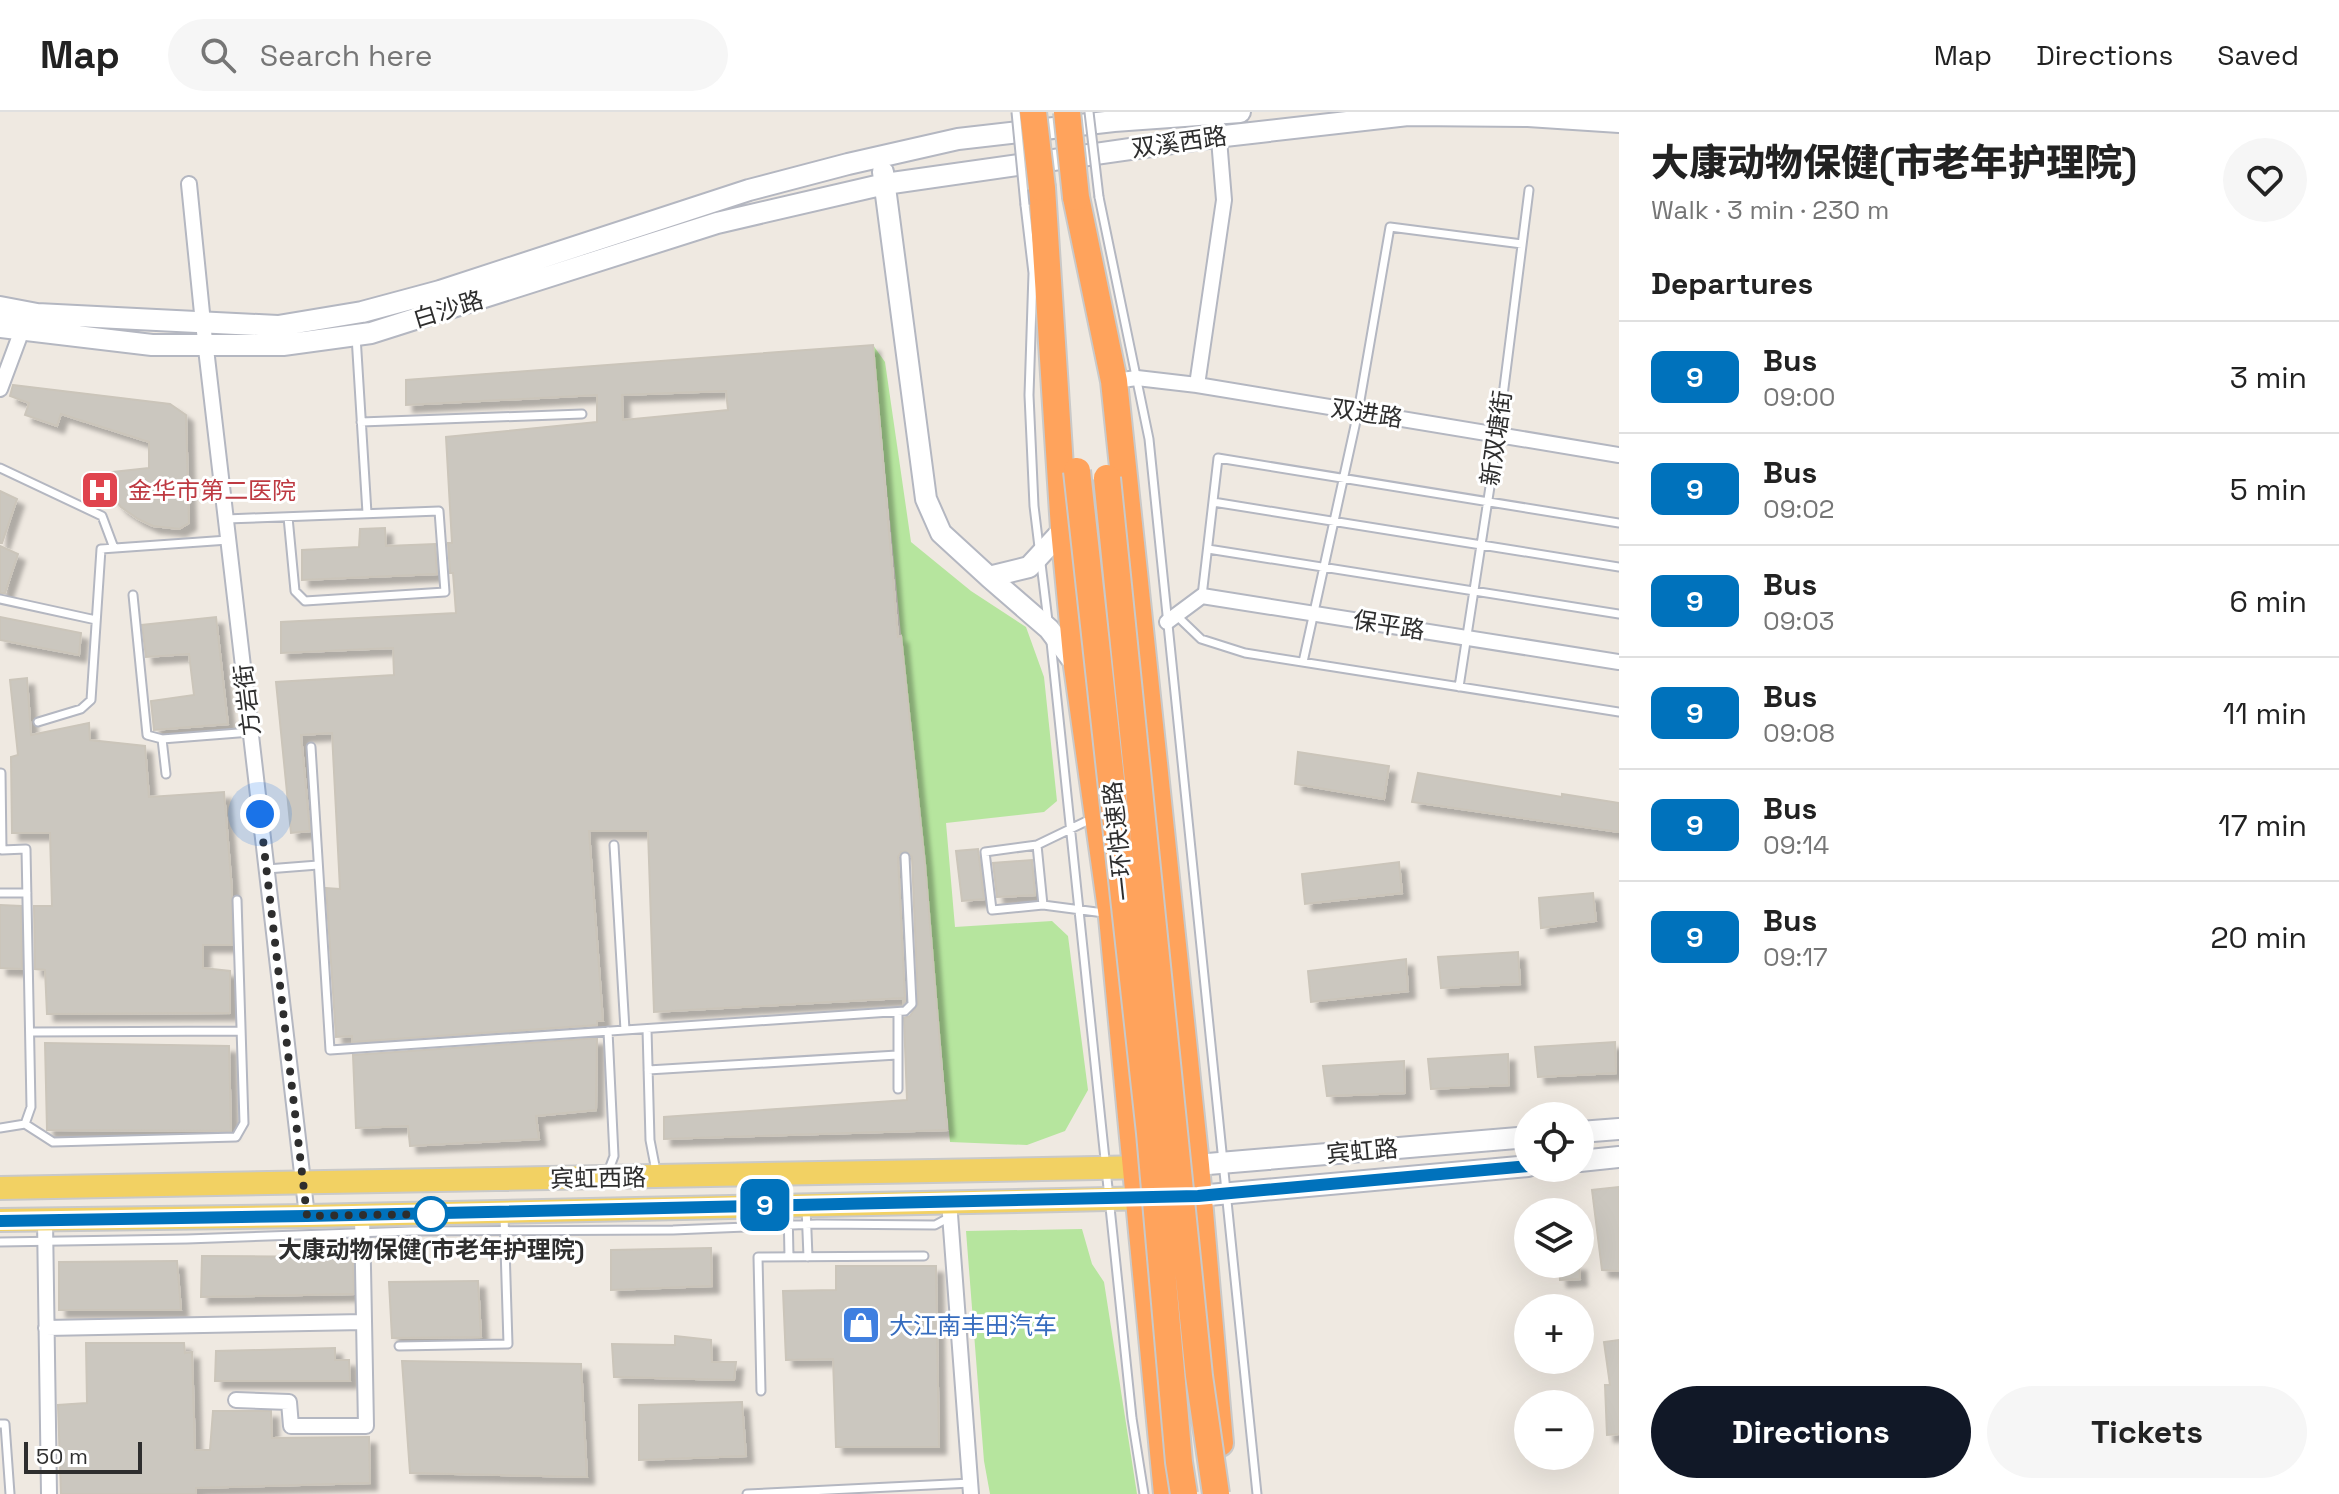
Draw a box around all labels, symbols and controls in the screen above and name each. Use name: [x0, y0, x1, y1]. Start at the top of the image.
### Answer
search box: [168, 19, 728, 91]
text: Map: [40, 31, 120, 79]
icon: search: [196, 33, 240, 77]
text: Search here: [260, 36, 433, 75]
text: Map: [1934, 37, 1992, 73]
text: Directions: [2036, 37, 2173, 73]
text: Saved: [2217, 37, 2299, 73]
street label: 双溪西路: [1129, 120, 1229, 164]
button: heart: [2223, 138, 2307, 222]
text: 大康动物保健(市老年护理院): [1651, 139, 2137, 187]
text: Walk · 3 min · 230 m: [1651, 193, 1889, 227]
text: Departures: [1651, 264, 1813, 303]
street label: 白沙路: [409, 284, 487, 334]
text: Bus: [1763, 341, 1817, 380]
text: 3 min: [2230, 358, 2307, 397]
text: 9: [1686, 359, 1704, 395]
text: 09:00: [1763, 380, 1836, 414]
street label: 新双塘街: [1474, 388, 1518, 488]
street label: 双进路: [1329, 392, 1405, 434]
text: Bus: [1763, 453, 1817, 492]
hospital icon: 金华市第二医院: [79, 469, 121, 511]
text: 5 min: [2230, 470, 2307, 509]
text: 9: [1686, 471, 1704, 507]
place label: 金华市第二医院: [128, 475, 296, 506]
text: 09:02: [1763, 492, 1835, 526]
text: Bus: [1763, 565, 1817, 604]
text: 6 min: [2229, 582, 2307, 621]
text: 9: [1686, 583, 1704, 619]
street label: 保平路: [1351, 604, 1427, 646]
text: 09:03: [1763, 604, 1835, 638]
street label: 方岩街: [227, 662, 267, 738]
text: Bus: [1763, 677, 1817, 716]
text: 11 min: [2223, 694, 2307, 733]
text: 9: [1686, 695, 1704, 731]
text: 09:08: [1763, 716, 1835, 750]
street label: 一环快速路: [1096, 780, 1140, 902]
text: Bus: [1763, 789, 1817, 828]
your location: [240, 794, 280, 834]
text: 17 min: [2218, 806, 2307, 845]
text: 9: [1686, 807, 1704, 843]
text: 09:14: [1763, 828, 1829, 862]
text: Bus: [1763, 901, 1817, 940]
text: 20 min: [2210, 918, 2307, 957]
text: 9: [1686, 919, 1704, 955]
text: 09:17: [1763, 940, 1828, 974]
map controls: [1514, 1102, 1594, 1470]
button: locate: [1514, 1102, 1594, 1182]
street label: 宾虹路: [1325, 1132, 1399, 1170]
street label: 宾虹西路: [550, 1162, 646, 1194]
line badge: 9: [739, 1179, 791, 1231]
text: 9: [756, 1187, 774, 1223]
marker: 大康动物保健(市老年护理院): [414, 1197, 448, 1231]
button: layers: [1514, 1198, 1594, 1278]
place label: 大康动物保健(市老年护理院): [278, 1234, 584, 1265]
button: +: [1514, 1294, 1594, 1374]
shop icon: 大江南丰田汽车: [840, 1304, 882, 1346]
place label: 大江南丰田汽车: [889, 1310, 1057, 1341]
button: Directions: [1651, 1386, 1971, 1478]
button: Tickets: [1987, 1386, 2307, 1478]
button: −: [1514, 1390, 1594, 1470]
scale bar: [24, 1438, 142, 1474]
text: 50 m: [36, 1442, 88, 1470]

